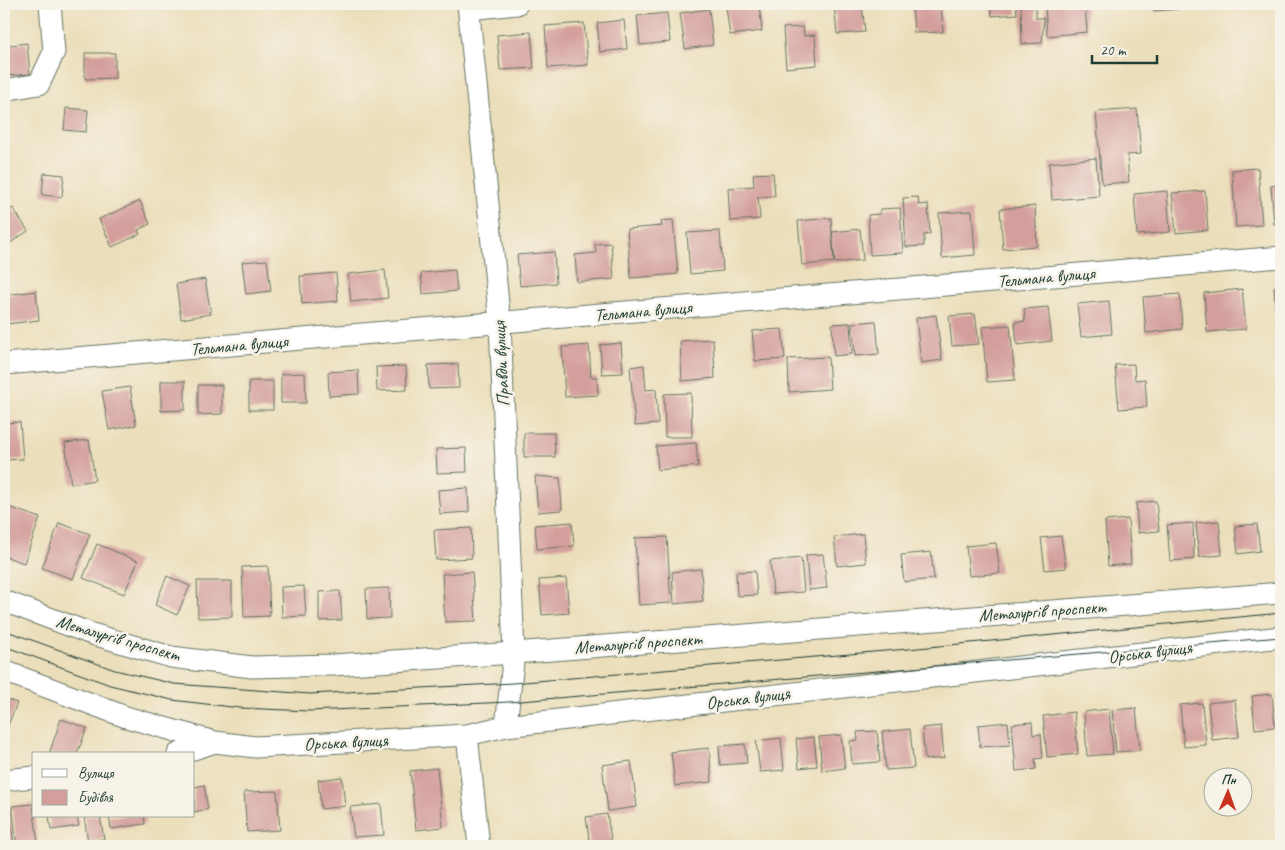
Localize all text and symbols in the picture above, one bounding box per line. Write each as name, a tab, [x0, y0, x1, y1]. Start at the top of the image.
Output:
scale bar	[1092, 32, 1158, 64]
text: 20 m	[1100, 41, 1127, 60]
street label: Тельмана вулиця	[996, 262, 1097, 292]
street label: Тельмана вулиця	[593, 296, 694, 326]
street label: Правди вулиця	[488, 319, 514, 407]
street label: Тельмана вулиця	[189, 330, 290, 360]
street label: Металургів проспект	[978, 595, 1108, 626]
street label: Металургів проспект	[54, 610, 184, 667]
street label: Металургів проспект	[574, 627, 704, 658]
street label: Орська вулиця	[1107, 636, 1195, 668]
street label: Орська вулиця	[705, 682, 793, 714]
street label: Орська вулиця	[303, 729, 390, 755]
legend	[32, 752, 195, 818]
text: Вулиця	[78, 764, 115, 783]
north arrow	[1202, 768, 1252, 818]
text: Пн	[1221, 771, 1237, 788]
text: Будівля	[78, 788, 113, 807]

